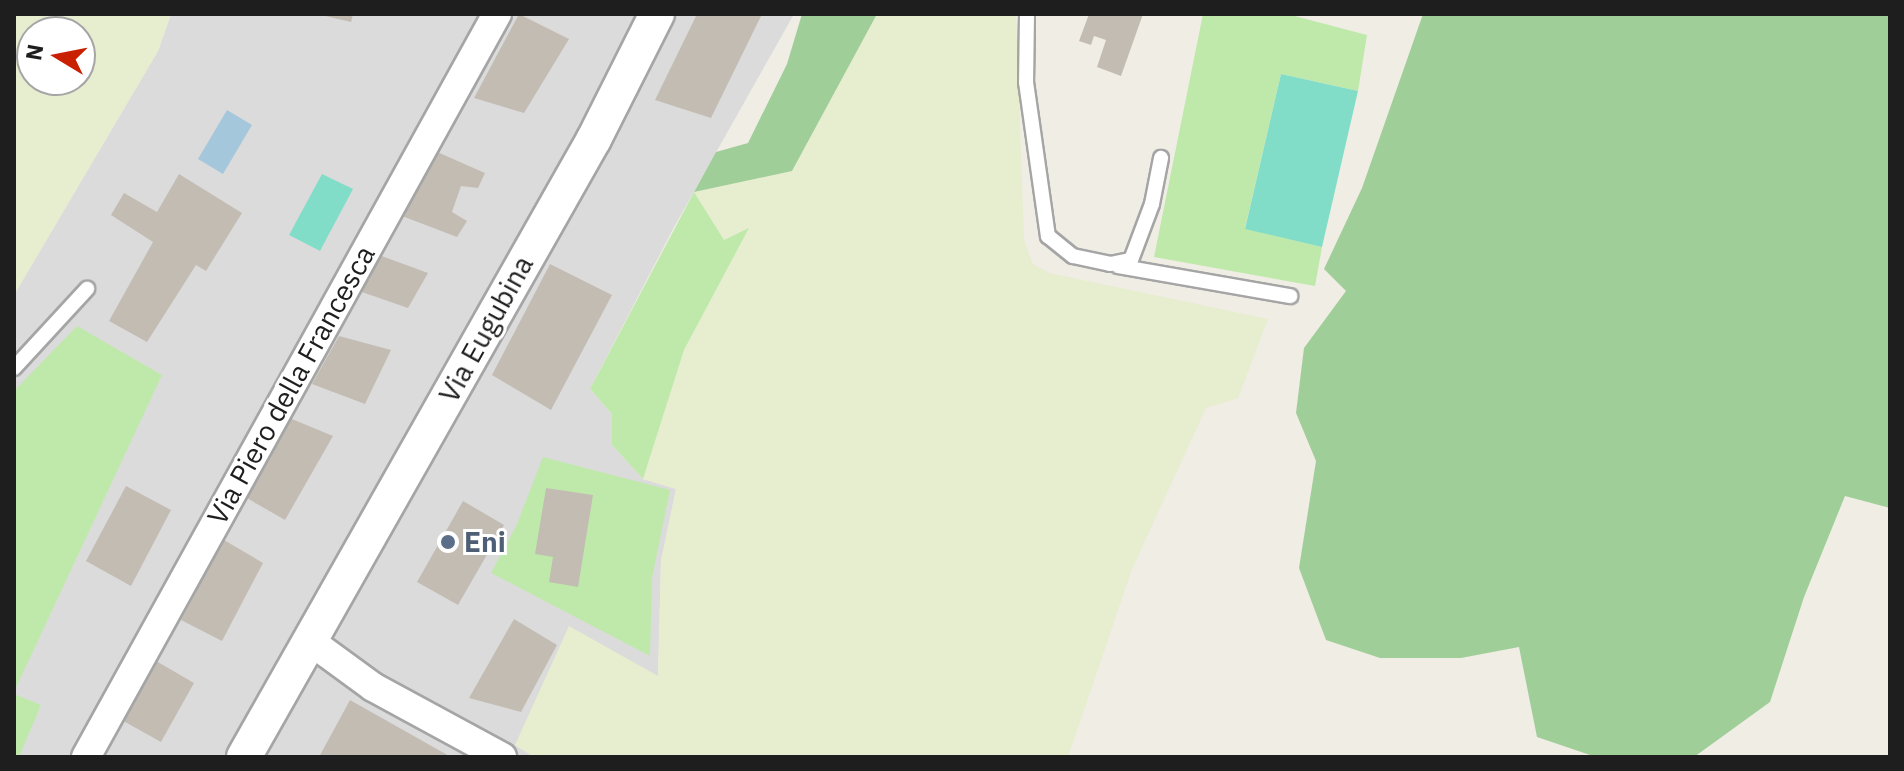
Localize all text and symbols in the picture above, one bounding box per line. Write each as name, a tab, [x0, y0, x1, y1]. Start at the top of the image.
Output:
north arrow	[16, 16, 96, 96]
text: N	[18, 42, 50, 62]
street label: Via Piero della Francesca	[200, 240, 382, 530]
street label: Via Eugubina	[432, 250, 540, 408]
place label: Eni	[464, 525, 506, 559]
marker: Eni	[439, 533, 457, 551]

